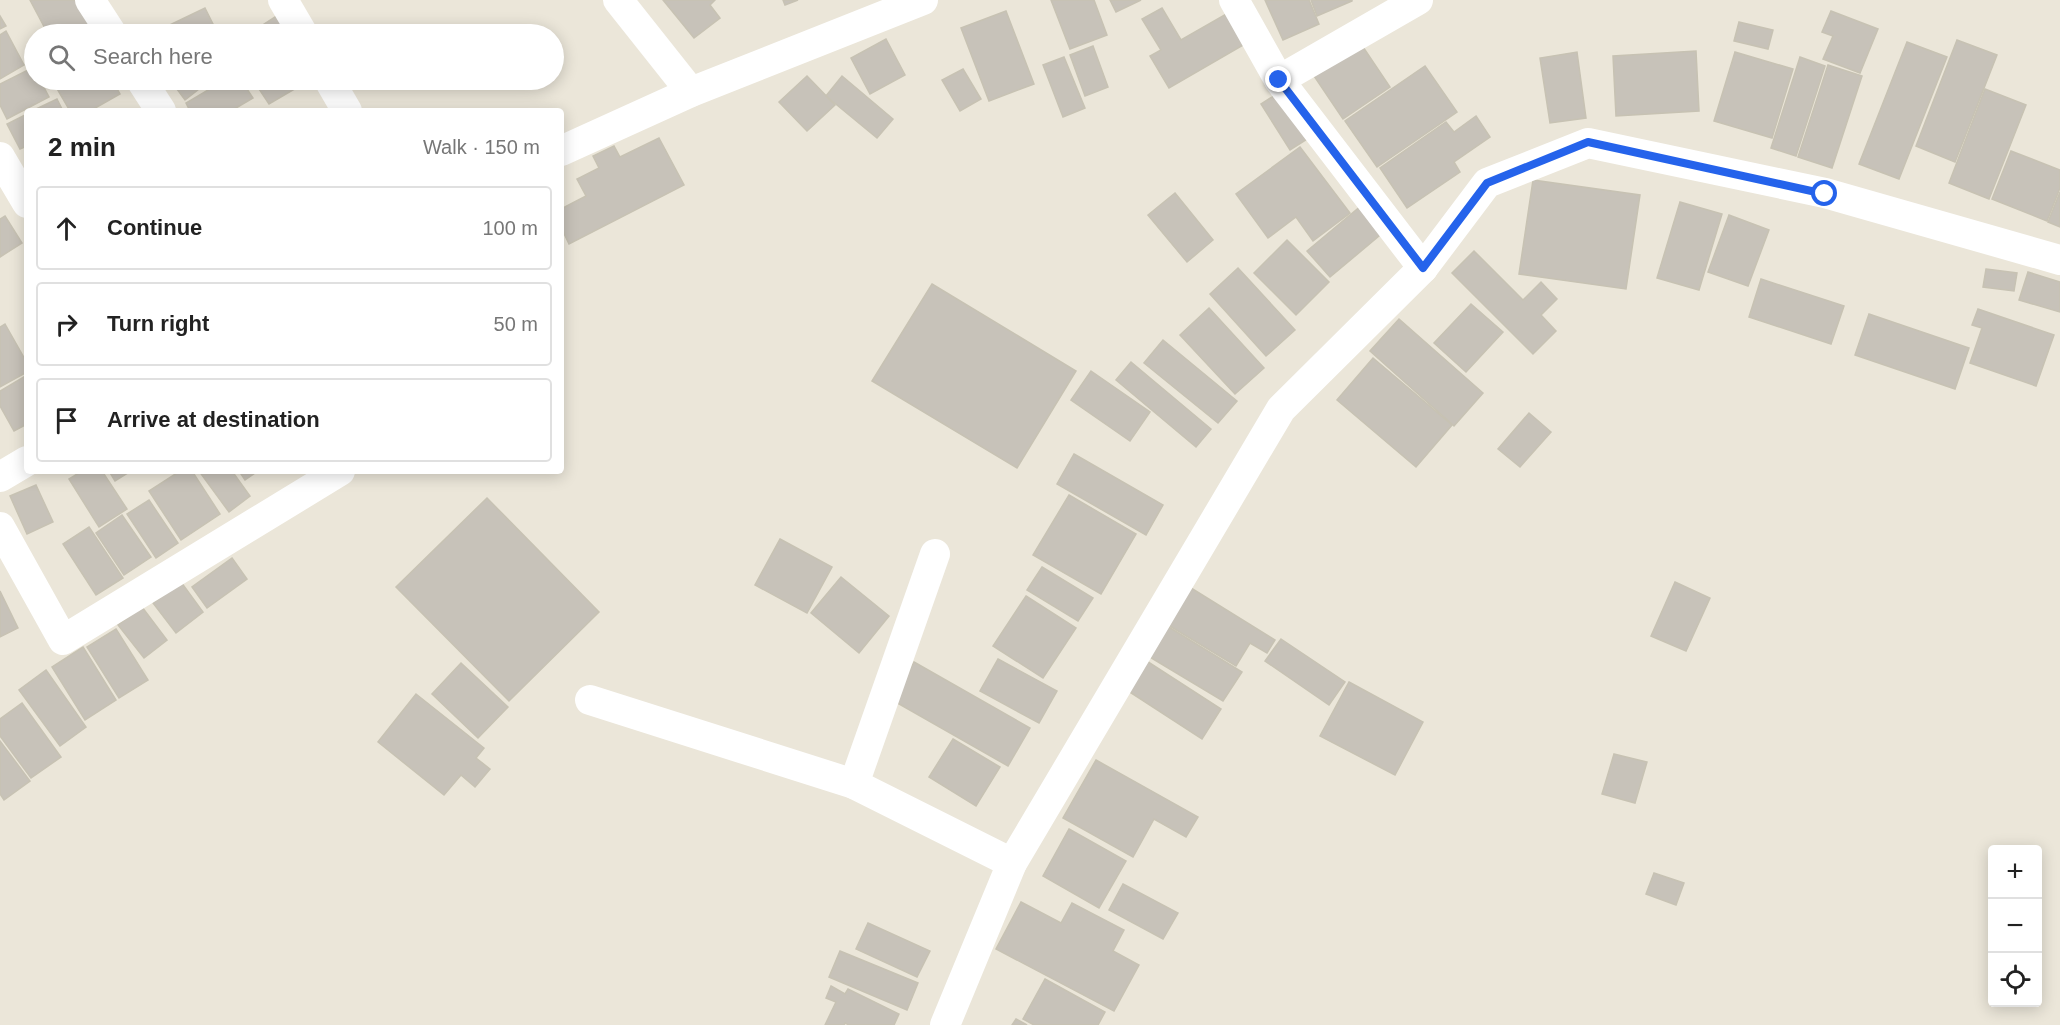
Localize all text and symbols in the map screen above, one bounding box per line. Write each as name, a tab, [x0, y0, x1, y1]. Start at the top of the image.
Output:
search box	[24, 24, 564, 90]
icon: search	[45, 41, 78, 74]
text: Search here	[93, 44, 213, 69]
route end	[1265, 66, 1291, 92]
text: 2 min	[48, 132, 116, 162]
text: Walk · 150 m	[423, 136, 540, 158]
route start	[1811, 180, 1837, 206]
icon: ahead	[50, 212, 83, 245]
text: Continue	[107, 215, 202, 240]
text: 100 m	[482, 217, 538, 239]
icon: right	[50, 308, 83, 341]
text: Turn right	[107, 311, 209, 336]
text: 50 m	[494, 313, 538, 335]
icon: arrive	[50, 404, 83, 437]
text: Arrive at destination	[107, 407, 320, 432]
map controls	[1988, 845, 2042, 1007]
button: +	[1988, 845, 2042, 899]
button: −	[1988, 899, 2042, 953]
button: locate	[1988, 953, 2042, 1007]

